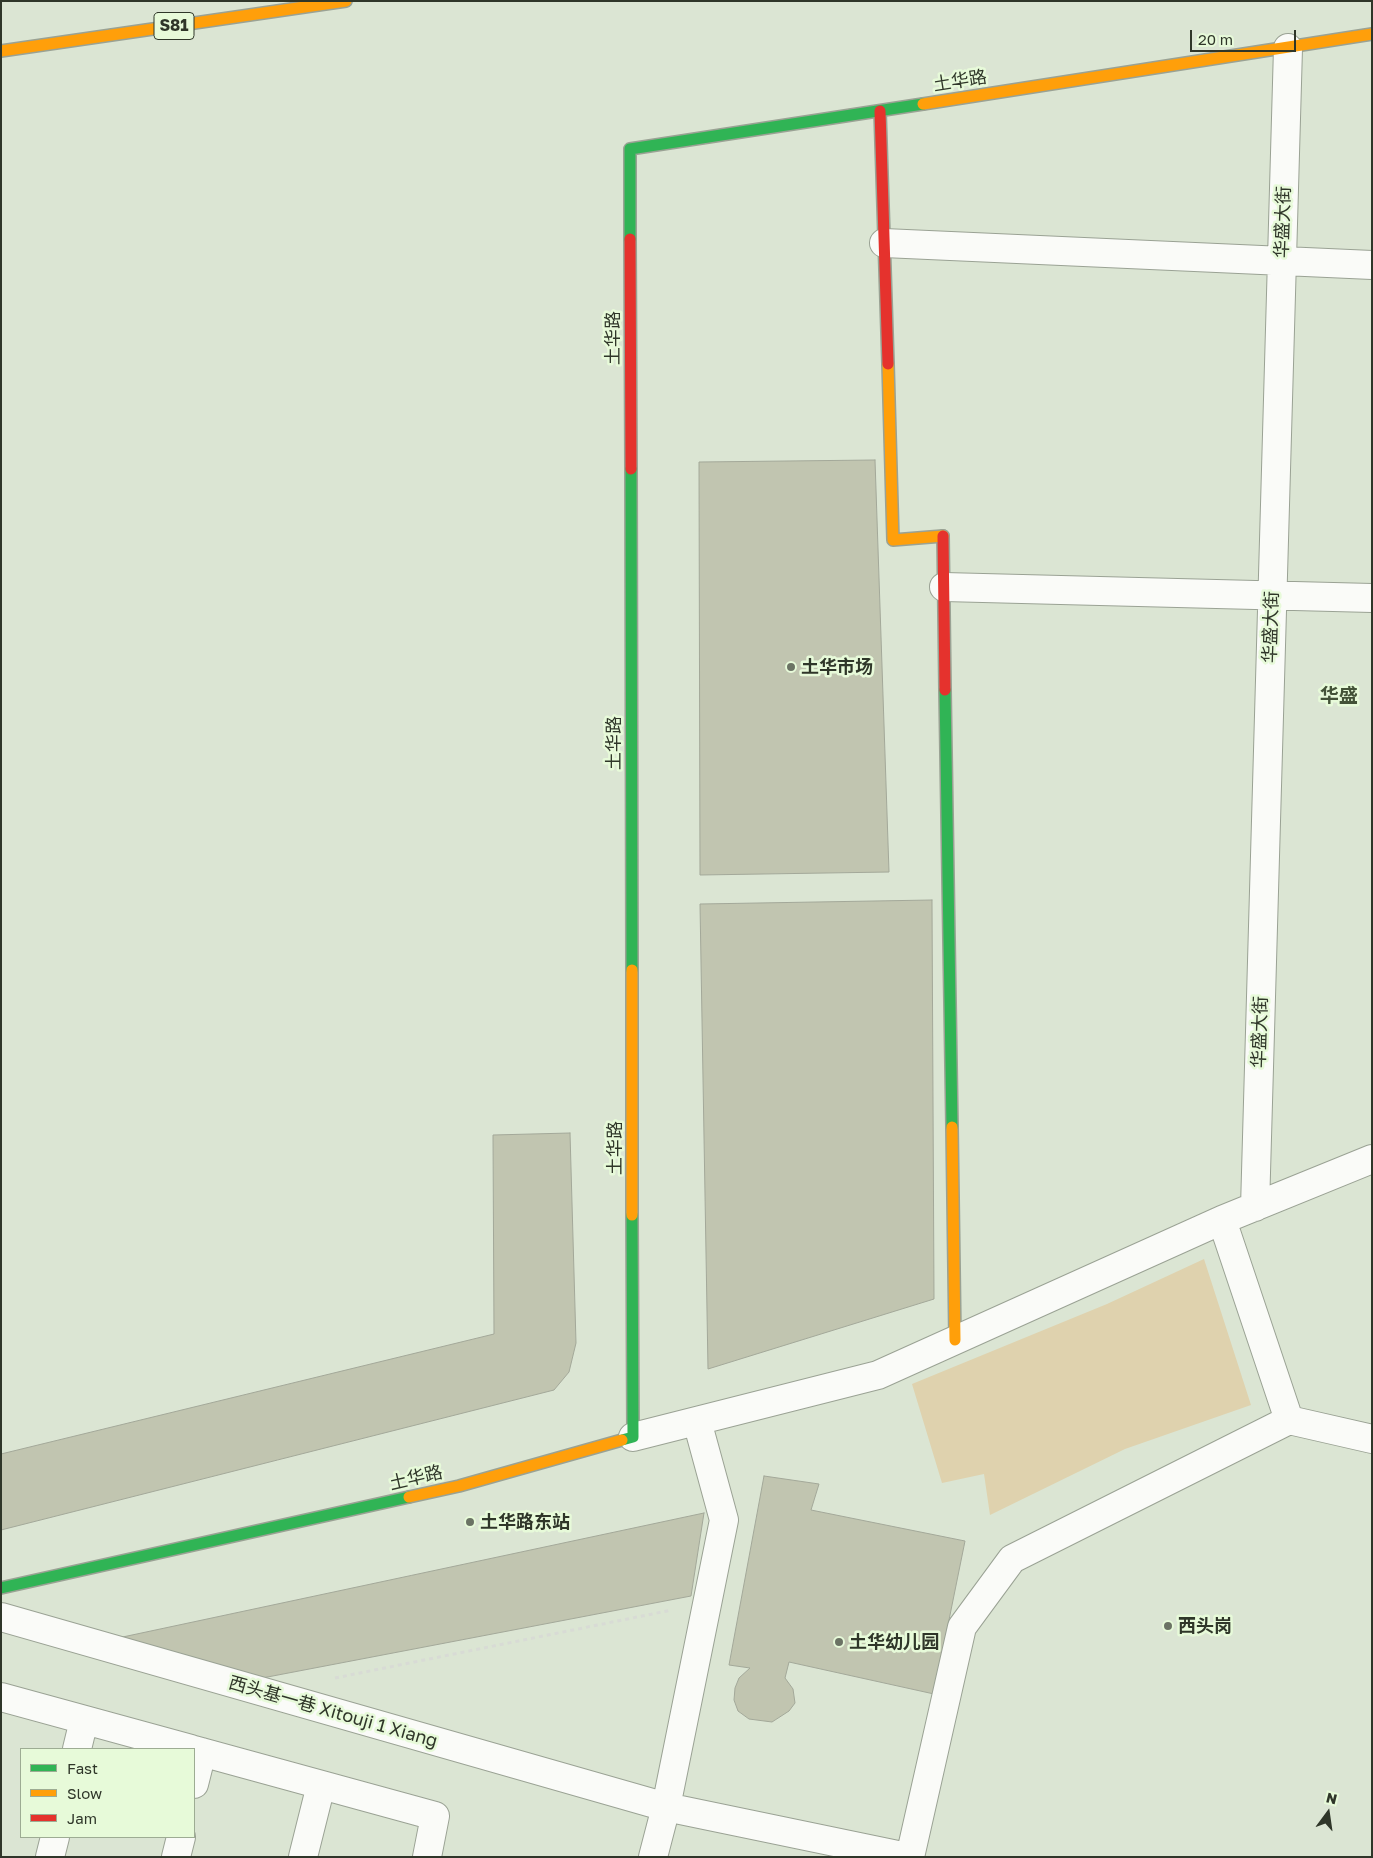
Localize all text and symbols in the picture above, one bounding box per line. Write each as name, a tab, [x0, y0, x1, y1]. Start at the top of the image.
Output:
road number: S81	[154, 12, 194, 40]
scale bar	[1193, 20, 1299, 52]
text: 20 m	[1198, 30, 1233, 48]
street label: 土华路	[932, 66, 988, 96]
street label: 华盛大街	[1271, 186, 1295, 258]
street label: 土华路	[602, 311, 624, 365]
street label: 华盛大街	[1259, 591, 1283, 663]
place label: 土华市场	[801, 656, 873, 678]
marker: 土华市场	[785, 661, 797, 673]
district label: 华盛	[1320, 685, 1358, 707]
street label: 土华路	[603, 716, 625, 770]
street label: 华盛大街	[1248, 996, 1272, 1068]
street label: 土华路	[604, 1121, 626, 1175]
street label: 土华路	[387, 1461, 445, 1495]
place label: 土华路东站	[480, 1511, 570, 1533]
marker: 土华路东站	[464, 1516, 476, 1528]
place label: 西头岗	[1178, 1615, 1232, 1637]
marker: 西头岗	[1162, 1620, 1174, 1632]
place label: 土华幼儿园	[849, 1631, 939, 1653]
marker: 土华幼儿园	[833, 1636, 845, 1648]
street label: 西头基一巷 Xitouji 1 Xiang	[226, 1672, 440, 1752]
legend	[20, 1748, 195, 1838]
text: Fast	[67, 1759, 98, 1777]
text: Slow	[67, 1784, 102, 1802]
north arrow	[1303, 1788, 1353, 1838]
text: N	[1325, 1788, 1339, 1807]
text: Jam	[67, 1809, 97, 1827]

